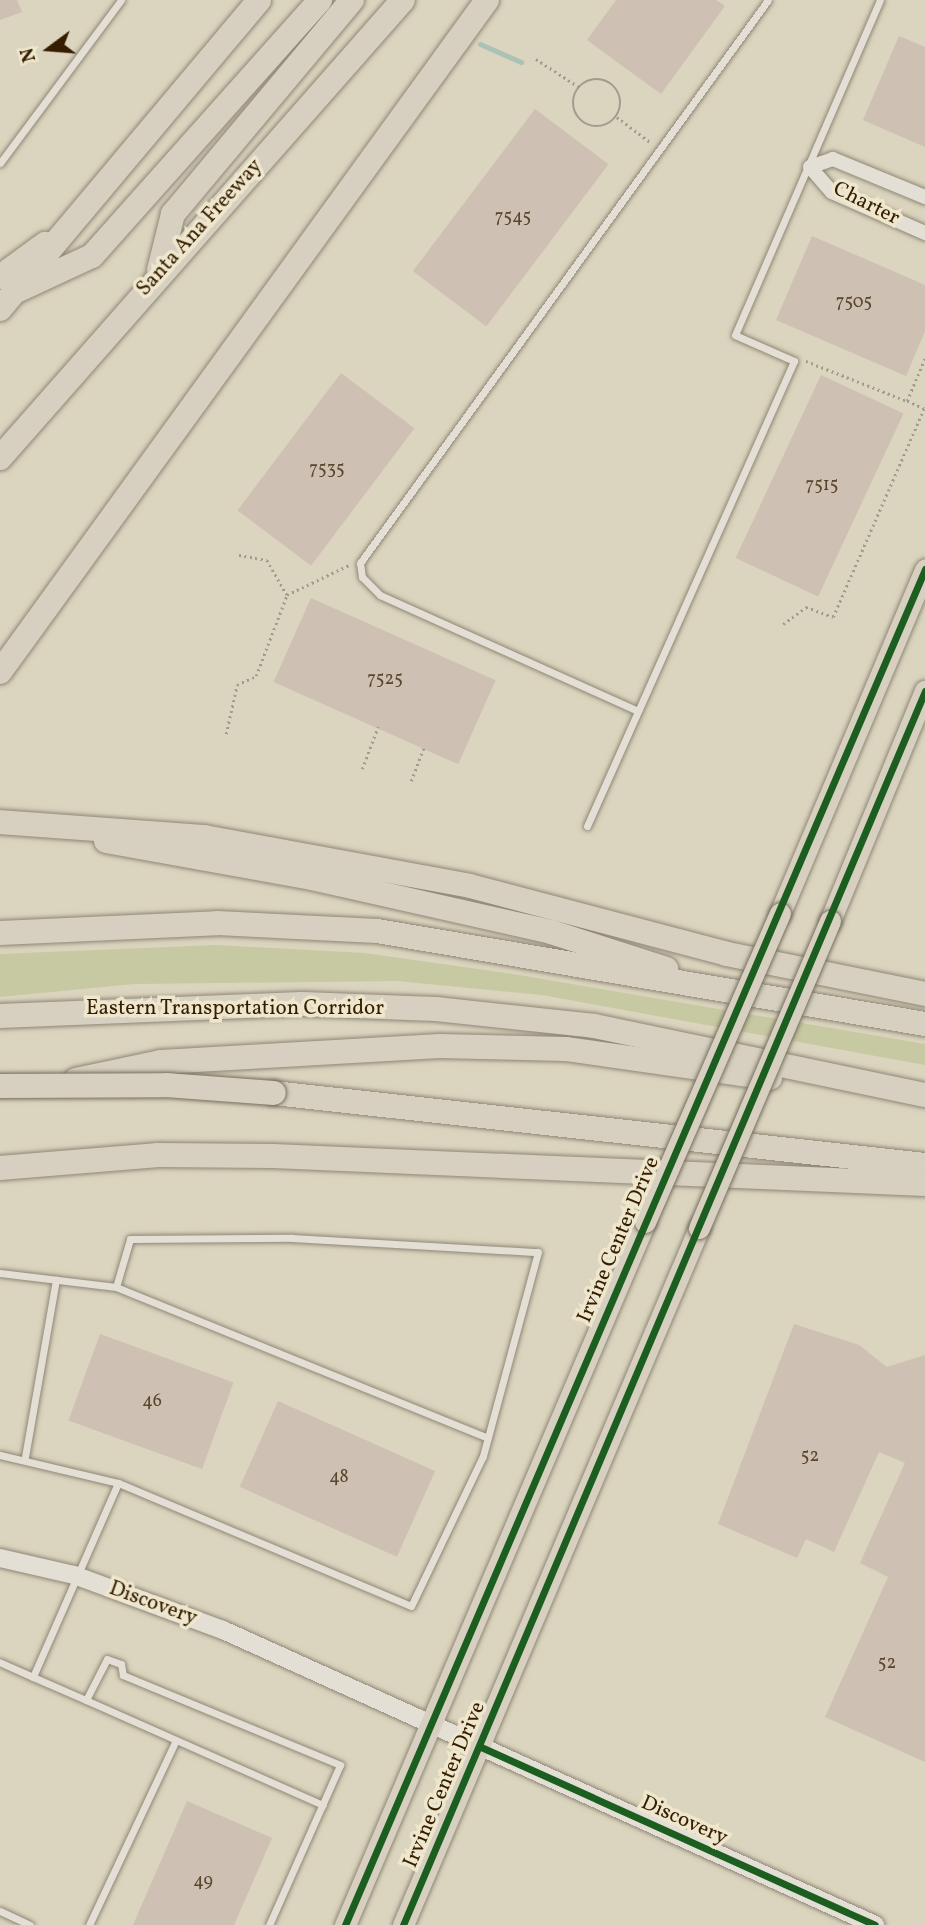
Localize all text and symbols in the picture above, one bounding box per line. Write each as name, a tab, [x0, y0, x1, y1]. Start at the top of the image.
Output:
north arrow	[14, 14, 84, 84]
text: N	[14, 45, 43, 65]
street label: Santa Ana Freeway	[132, 154, 268, 302]
street label: Charter	[828, 177, 904, 231]
house number: 7545	[495, 207, 531, 229]
house number: 7505	[836, 292, 872, 314]
house number: 7535	[309, 459, 345, 481]
house number: 7515	[805, 475, 839, 497]
house number: 7525	[367, 669, 403, 691]
street label: Eastern Transportation Corridor	[86, 996, 384, 1022]
street label: Irvine Center Drive	[573, 1153, 665, 1327]
house number: 46	[142, 1391, 162, 1413]
house number: 52	[801, 1446, 819, 1468]
house number: 48	[329, 1467, 349, 1489]
street label: Discovery	[105, 1576, 201, 1632]
house number: 52	[878, 1653, 896, 1675]
street label: Irvine Center Drive	[399, 1698, 491, 1872]
street label: Discovery	[637, 1791, 731, 1851]
house number: 49	[193, 1871, 213, 1893]

